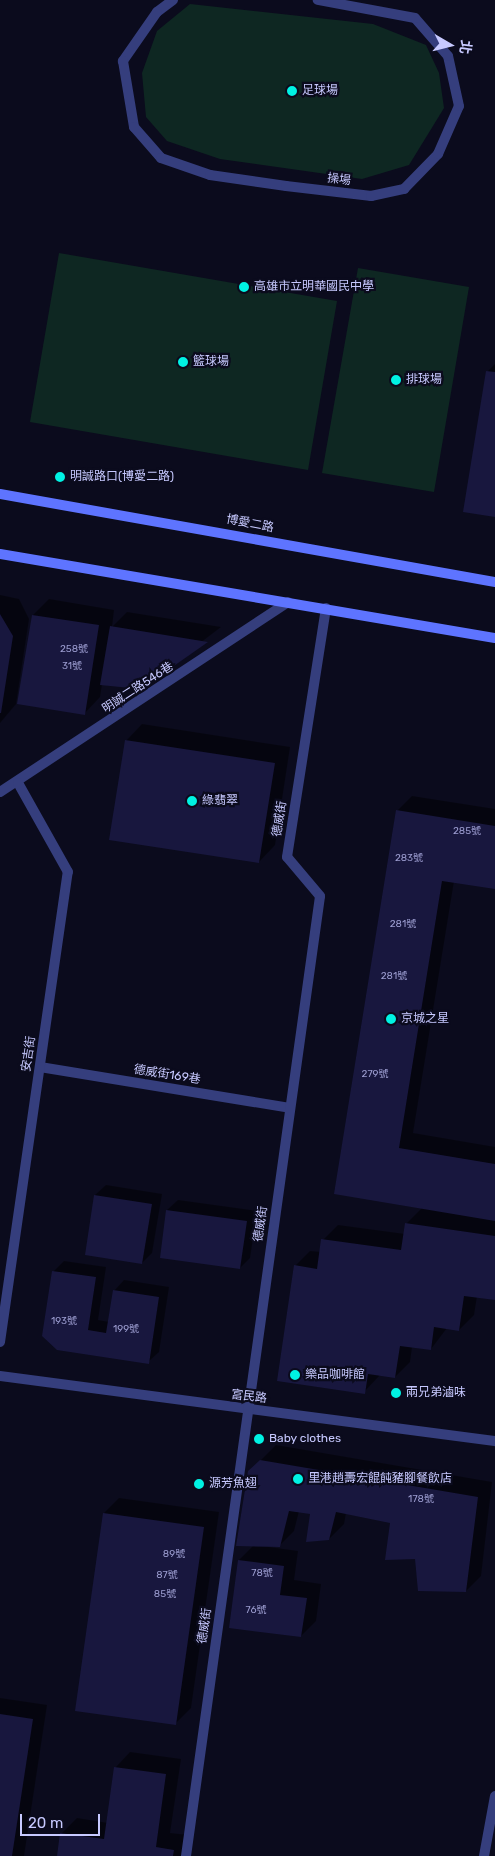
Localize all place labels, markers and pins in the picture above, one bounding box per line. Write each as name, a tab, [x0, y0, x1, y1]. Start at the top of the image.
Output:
place label: 足球場	[302, 84, 338, 98]
marker: 足球場	[286, 85, 298, 97]
place label: 高雄市立明華國民中學	[254, 280, 374, 294]
marker: 高雄市立明華國民中學	[238, 281, 250, 293]
place label: 籃球場	[193, 355, 229, 369]
marker: 籃球場	[177, 356, 189, 368]
place label: 排球場	[406, 373, 442, 387]
marker: 排球場	[390, 374, 402, 386]
place label: 明誠路口(博愛二路)	[70, 470, 174, 484]
marker: 明誠路口(博愛二路)	[54, 471, 66, 483]
place label: 綠翡翠	[202, 794, 238, 808]
marker: 綠翡翠	[186, 795, 198, 807]
place label: 京城之星	[401, 1012, 449, 1026]
marker: 京城之星	[385, 1013, 397, 1025]
place label: 樂品咖啡館	[305, 1368, 365, 1382]
marker: 樂品咖啡館	[289, 1369, 301, 1381]
place label: 兩兄弟滷味	[406, 1386, 466, 1400]
marker: 兩兄弟滷味	[390, 1387, 402, 1399]
place label: Baby clothes	[269, 1432, 341, 1446]
marker: Baby clothes	[253, 1433, 265, 1445]
place label: 里港趙壽宏餛飩豬腳餐飲店	[308, 1472, 452, 1486]
marker: 里港趙壽宏餛飩豬腳餐飲店	[292, 1473, 304, 1485]
place label: 源芳魚翅	[209, 1477, 257, 1491]
marker: 源芳魚翅	[193, 1478, 205, 1490]

